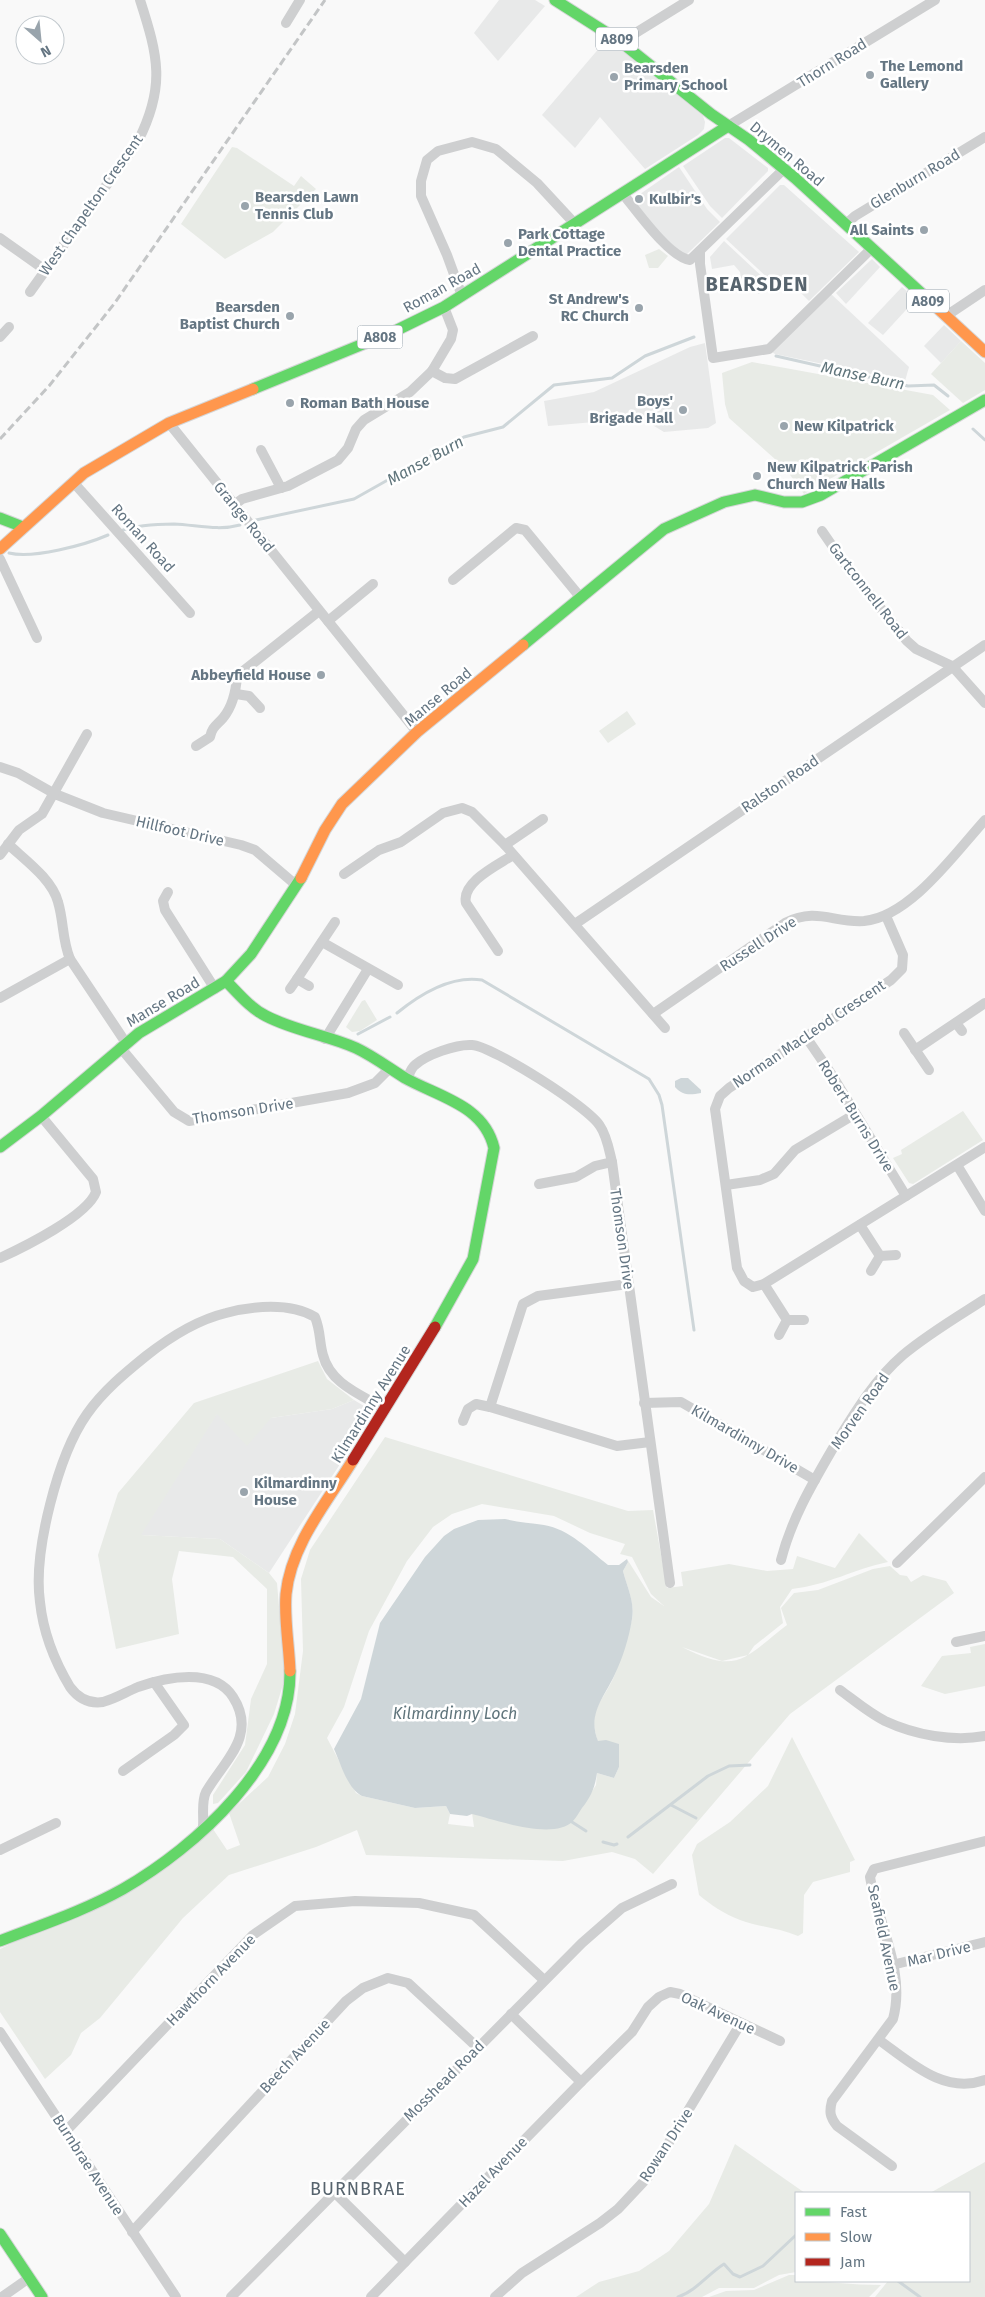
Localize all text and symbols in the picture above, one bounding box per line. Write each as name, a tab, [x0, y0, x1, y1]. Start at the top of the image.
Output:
north arrow	[15, 15, 65, 65]
road number: A809	[596, 28, 638, 50]
street label: Thorn Road	[794, 35, 870, 91]
text: N	[38, 41, 54, 61]
place label: The Lemond Gallery	[880, 57, 963, 92]
place label: Bearsden Primary School	[624, 59, 728, 94]
marker: The Lemond Gallery	[864, 69, 876, 81]
marker: Bearsden Primary School	[608, 71, 620, 83]
street label: Drymen Road	[746, 118, 828, 190]
street label: West Chapelton Crescent	[35, 130, 147, 279]
street label: Glenburn Road	[867, 145, 963, 213]
place label: Bearsden Lawn Tennis Club	[255, 188, 359, 223]
place label: Kulbir's	[649, 190, 701, 208]
marker: Kulbir's	[633, 193, 645, 205]
marker: Bearsden Lawn Tennis Club	[239, 200, 251, 212]
place label: All Saints	[849, 221, 914, 239]
marker: All Saints	[918, 224, 930, 236]
place label: Park Cottage Dental Practice	[518, 225, 621, 260]
marker: Park Cottage Dental Practice	[502, 237, 514, 249]
street label: Roman Road	[400, 259, 484, 317]
district label: BEARSDEN	[705, 272, 809, 296]
place label: St Andrew's RC Church	[549, 290, 629, 325]
road number: A809	[907, 290, 949, 312]
place label: Bearsden Baptist Church	[180, 298, 280, 333]
marker: St Andrew's RC Church	[633, 302, 645, 314]
marker: Bearsden Baptist Church	[284, 310, 296, 322]
road number: A808	[358, 326, 402, 348]
water label: Manse Burn	[819, 357, 906, 394]
place label: Boys' Brigade Hall	[590, 392, 674, 427]
place label: Roman Bath House	[300, 394, 429, 412]
marker: Roman Bath House	[284, 397, 296, 409]
marker: Boys' Brigade Hall	[677, 404, 689, 416]
place label: New Kilpatrick	[794, 417, 894, 435]
marker: New Kilpatrick	[778, 420, 790, 432]
water label: Manse Burn	[384, 432, 467, 489]
place label: New Kilpatrick Parish Church New Halls	[767, 458, 913, 493]
marker: New Kilpatrick Parish Church New Halls	[751, 470, 763, 482]
street label: Grange Road	[210, 478, 278, 556]
street label: Roman Road	[108, 500, 178, 576]
street label: Gartconnell Road	[825, 539, 911, 643]
street label: Manse Road	[401, 664, 475, 730]
place label: Abbeyfield House	[190, 666, 311, 684]
marker: Abbeyfield House	[315, 669, 327, 681]
street label: Ralston Road	[738, 751, 822, 817]
street label: Hillfoot Drive	[134, 812, 226, 850]
street label: Russell Drive	[716, 913, 800, 975]
street label: Manse Road	[123, 973, 203, 1031]
street label: Norman MacLeod Crescent	[729, 976, 889, 1092]
street label: Robert Burns Drive	[814, 1057, 898, 1175]
street label: Thomson Drive	[191, 1094, 295, 1128]
street label: Thomson Drive	[606, 1187, 638, 1291]
street label: Kilmardinny Avenue	[327, 1342, 415, 1466]
street label: Morven Road	[827, 1369, 893, 1453]
street label: Kilmardinny Drive	[688, 1401, 802, 1477]
place label: Kilmardinny House	[254, 1474, 337, 1509]
marker: Kilmardinny House	[238, 1486, 250, 1498]
water label: Kilmardinny Loch	[393, 1704, 517, 1723]
street label: Seafield Avenue	[864, 1883, 904, 1993]
street label: Hawthorn Avenue	[163, 1930, 259, 2030]
street label: Mar Drive	[905, 1937, 973, 1971]
street label: Oak Avenue	[678, 1988, 758, 2038]
street label: Beech Avenue	[256, 2015, 334, 2097]
street label: Mosshead Road	[400, 2037, 488, 2125]
street label: Rowan Drive	[635, 2105, 697, 2185]
street label: Burnbrae Avenue	[49, 2111, 127, 2219]
street label: Hazel Avenue	[455, 2133, 531, 2211]
district label: BURNBRAE	[310, 2178, 406, 2200]
legend	[795, 2192, 970, 2282]
text: Fast	[840, 2203, 867, 2221]
text: Slow	[840, 2228, 872, 2246]
text: Jam	[840, 2253, 866, 2271]

